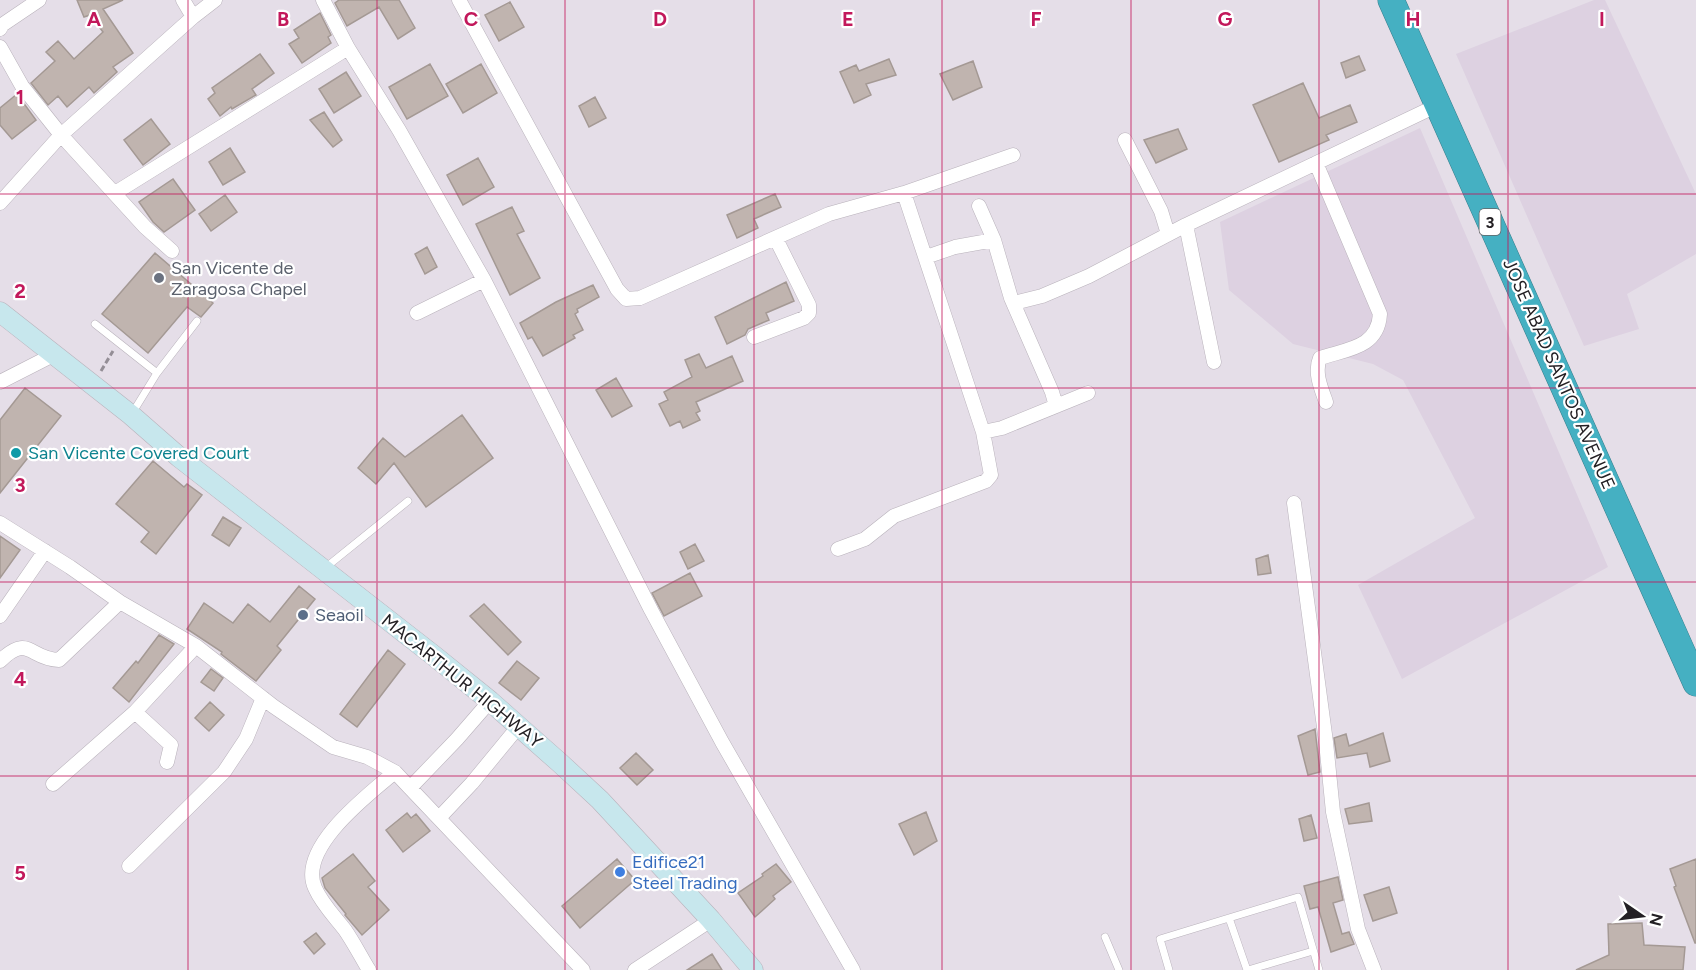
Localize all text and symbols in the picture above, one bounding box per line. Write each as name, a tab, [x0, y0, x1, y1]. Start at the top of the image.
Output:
text: A	[87, 7, 102, 31]
text: B	[277, 7, 289, 31]
text: C	[464, 7, 478, 31]
text: D	[653, 7, 667, 31]
text: E	[842, 7, 854, 31]
text: F	[1030, 7, 1042, 31]
text: G	[1218, 7, 1233, 31]
text: H	[1406, 7, 1421, 31]
text: I	[1599, 7, 1605, 31]
text: 1	[16, 85, 24, 109]
road number: 3	[1480, 209, 1500, 235]
street label: JOSE ABAD SANTOS AVENUE	[1498, 255, 1620, 493]
place label: San Vicente de Zaragosa Chapel	[171, 257, 307, 300]
marker: San Vicente de Zaragosa Chapel	[152, 271, 166, 285]
text: 2	[14, 279, 26, 303]
place label: San Vicente Covered Court	[28, 442, 250, 464]
marker: San Vicente Covered Court	[9, 446, 23, 460]
text: 3	[14, 473, 26, 497]
place label: Seaoil	[315, 604, 364, 626]
marker: Seaoil	[296, 608, 310, 622]
street label: MACARTHUR HIGHWAY	[377, 609, 547, 753]
text: 4	[14, 667, 27, 691]
place label: Edifice21 Steel Trading	[632, 851, 738, 894]
text: 5	[14, 861, 26, 885]
marker: Edifice21 Steel Trading	[613, 865, 627, 879]
north arrow	[1612, 886, 1672, 946]
text: N	[1645, 911, 1667, 928]

